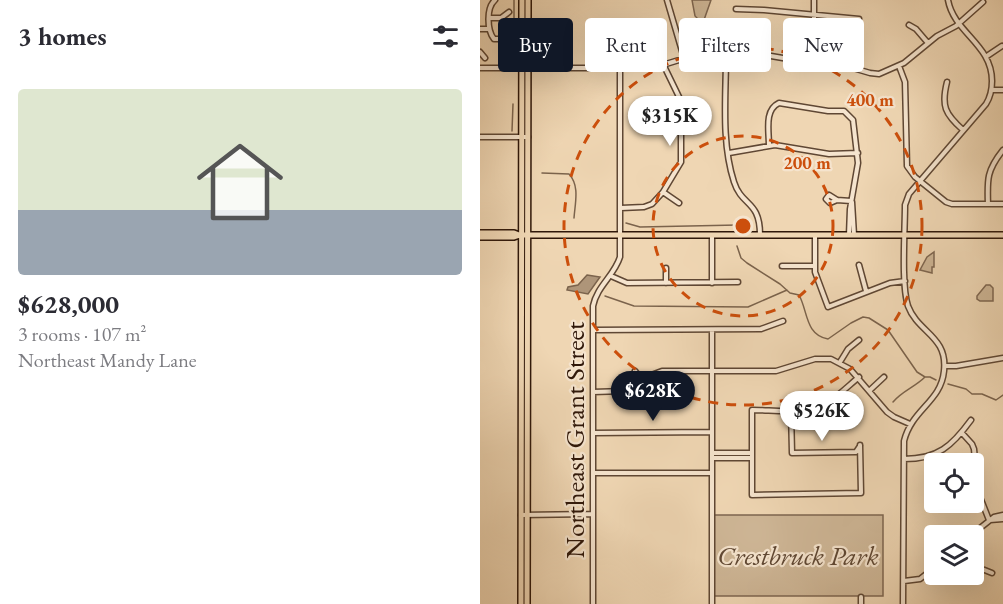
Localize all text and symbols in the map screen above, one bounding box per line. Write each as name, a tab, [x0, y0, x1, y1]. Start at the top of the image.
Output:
chip: Buy	[498, 18, 573, 72]
chip: Rent	[585, 18, 667, 72]
chip: Filters	[679, 18, 771, 72]
chip: New	[783, 18, 864, 72]
text: 3 homes	[18, 19, 107, 53]
icon: filters	[429, 20, 462, 53]
text: 400 m	[846, 88, 894, 111]
pin: $315K	[628, 96, 712, 147]
text: $315K	[642, 102, 698, 128]
icon: home	[186, 128, 294, 236]
text: 200 m	[783, 151, 831, 174]
centre of rings	[733, 216, 753, 236]
text: $628,000	[18, 287, 119, 321]
text: 3 rooms · 107 m²	[18, 321, 146, 347]
street label: Northeast Grant Street	[557, 321, 592, 558]
text: Northeast Mandy Lane	[18, 347, 197, 373]
pin: $628K	[611, 371, 695, 422]
text: $628K	[625, 377, 681, 403]
pin: $526K	[780, 391, 864, 442]
text: $526K	[794, 397, 850, 423]
map controls	[924, 453, 984, 585]
button: locate	[924, 453, 984, 513]
button: layers	[924, 525, 984, 585]
park label: Crestbruck Park	[717, 538, 879, 573]

